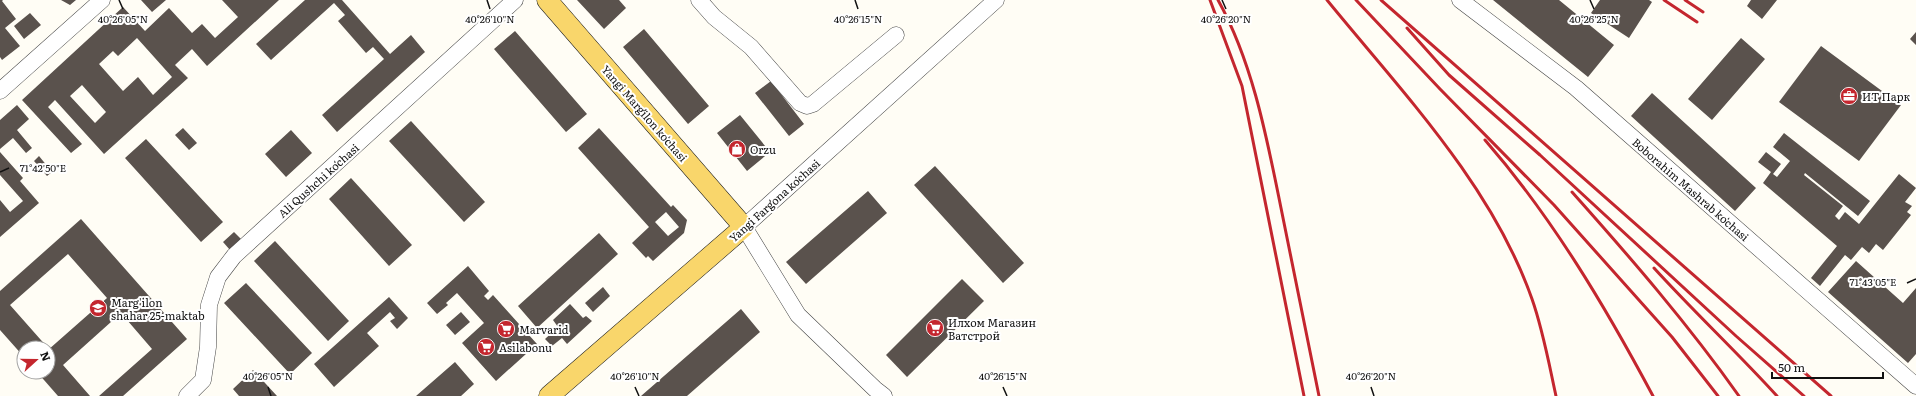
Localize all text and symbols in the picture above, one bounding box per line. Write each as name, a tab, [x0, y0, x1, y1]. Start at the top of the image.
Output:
text: 40°26'05"N	[98, 11, 148, 26]
text: 40°26'10"N	[465, 11, 515, 26]
text: 40°26'15"N	[834, 11, 882, 26]
text: 40°26'20"N	[1201, 11, 1251, 26]
text: 40°26'25"N	[1569, 11, 1619, 26]
street label: Yangi Margʻilon koʻchasi	[599, 61, 692, 165]
office icon: ИТ Парк	[1839, 86, 1859, 106]
place label: ИТ Парк	[1862, 88, 1911, 104]
street label: Boborahim Mashrab koʻchasi	[1629, 134, 1753, 244]
street label: Ali Qushchi koʻchasi	[274, 139, 362, 221]
shop icon: Orzu	[727, 139, 747, 159]
place label: Orzu	[750, 141, 776, 157]
street label: Yangi Fargʻona koʻchasi	[725, 155, 823, 245]
text: 71°42'50"E	[20, 160, 66, 175]
text: 71°43'05"E	[1850, 274, 1896, 289]
place label: Marg'ilon shahar 25-maktab	[111, 294, 205, 323]
school or university icon: Marg'ilon shahar 25-maktab	[88, 298, 108, 318]
place label: Илхом Магазин Ватстрой	[948, 314, 1036, 343]
supermarket icon: Илхом Магазин Ватстрой	[925, 318, 945, 338]
supermarket icon: Marvarid	[496, 319, 516, 339]
place label: Marvarid	[519, 321, 569, 337]
supermarket icon: Asilabonu	[476, 337, 496, 357]
place label: Asilabonu	[499, 339, 552, 355]
north arrow	[16, 340, 56, 380]
text: N	[37, 349, 55, 363]
scale bar	[1772, 354, 1883, 380]
text: 50 m	[1778, 358, 1805, 376]
text: 40°26'05"N	[243, 368, 293, 383]
text: 40°26'10"N	[610, 368, 660, 383]
text: 40°26'15"N	[979, 368, 1027, 383]
text: 40°26'20"N	[1346, 368, 1396, 383]

